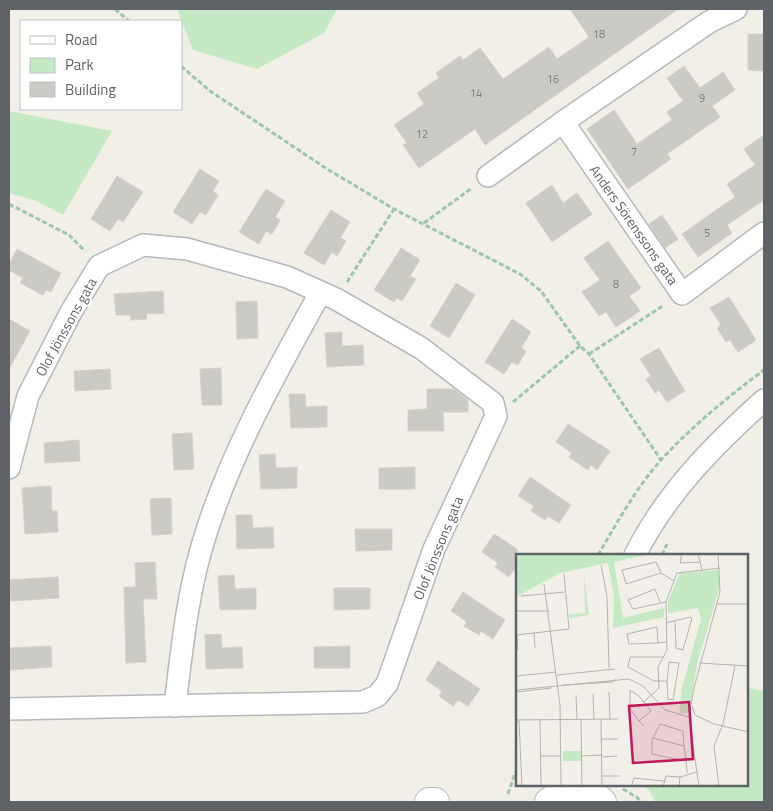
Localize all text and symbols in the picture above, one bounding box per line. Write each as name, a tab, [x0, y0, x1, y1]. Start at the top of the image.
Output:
legend	[20, 20, 182, 110]
house number: 18	[593, 26, 605, 42]
text: Road	[65, 28, 97, 51]
text: Park	[65, 53, 94, 76]
house number: 16	[547, 71, 559, 87]
text: Building	[65, 78, 116, 101]
house number: 14	[470, 85, 482, 101]
house number: 9	[699, 90, 705, 106]
house number: 12	[416, 126, 428, 142]
house number: 7	[631, 144, 637, 160]
street label: Anders Sörenssons gata	[585, 160, 684, 289]
house number: 5	[704, 225, 710, 241]
street label: Olof Jönssons gata	[30, 274, 101, 380]
house number: 8	[613, 276, 619, 292]
street label: Olof Jönssons gata	[407, 493, 468, 603]
inset map	[516, 554, 748, 786]

